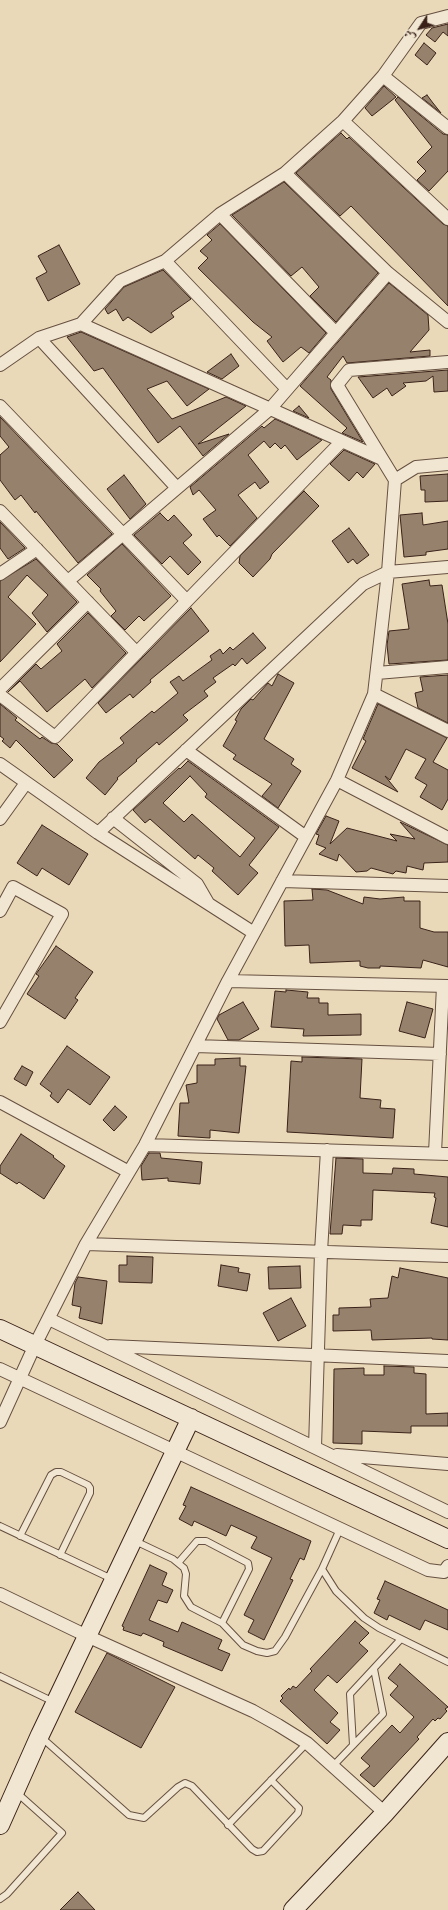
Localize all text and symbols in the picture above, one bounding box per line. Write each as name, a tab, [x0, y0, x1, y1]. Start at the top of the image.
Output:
north arrow	[400, 8, 440, 48]
text: ش	[401, 27, 419, 44]

